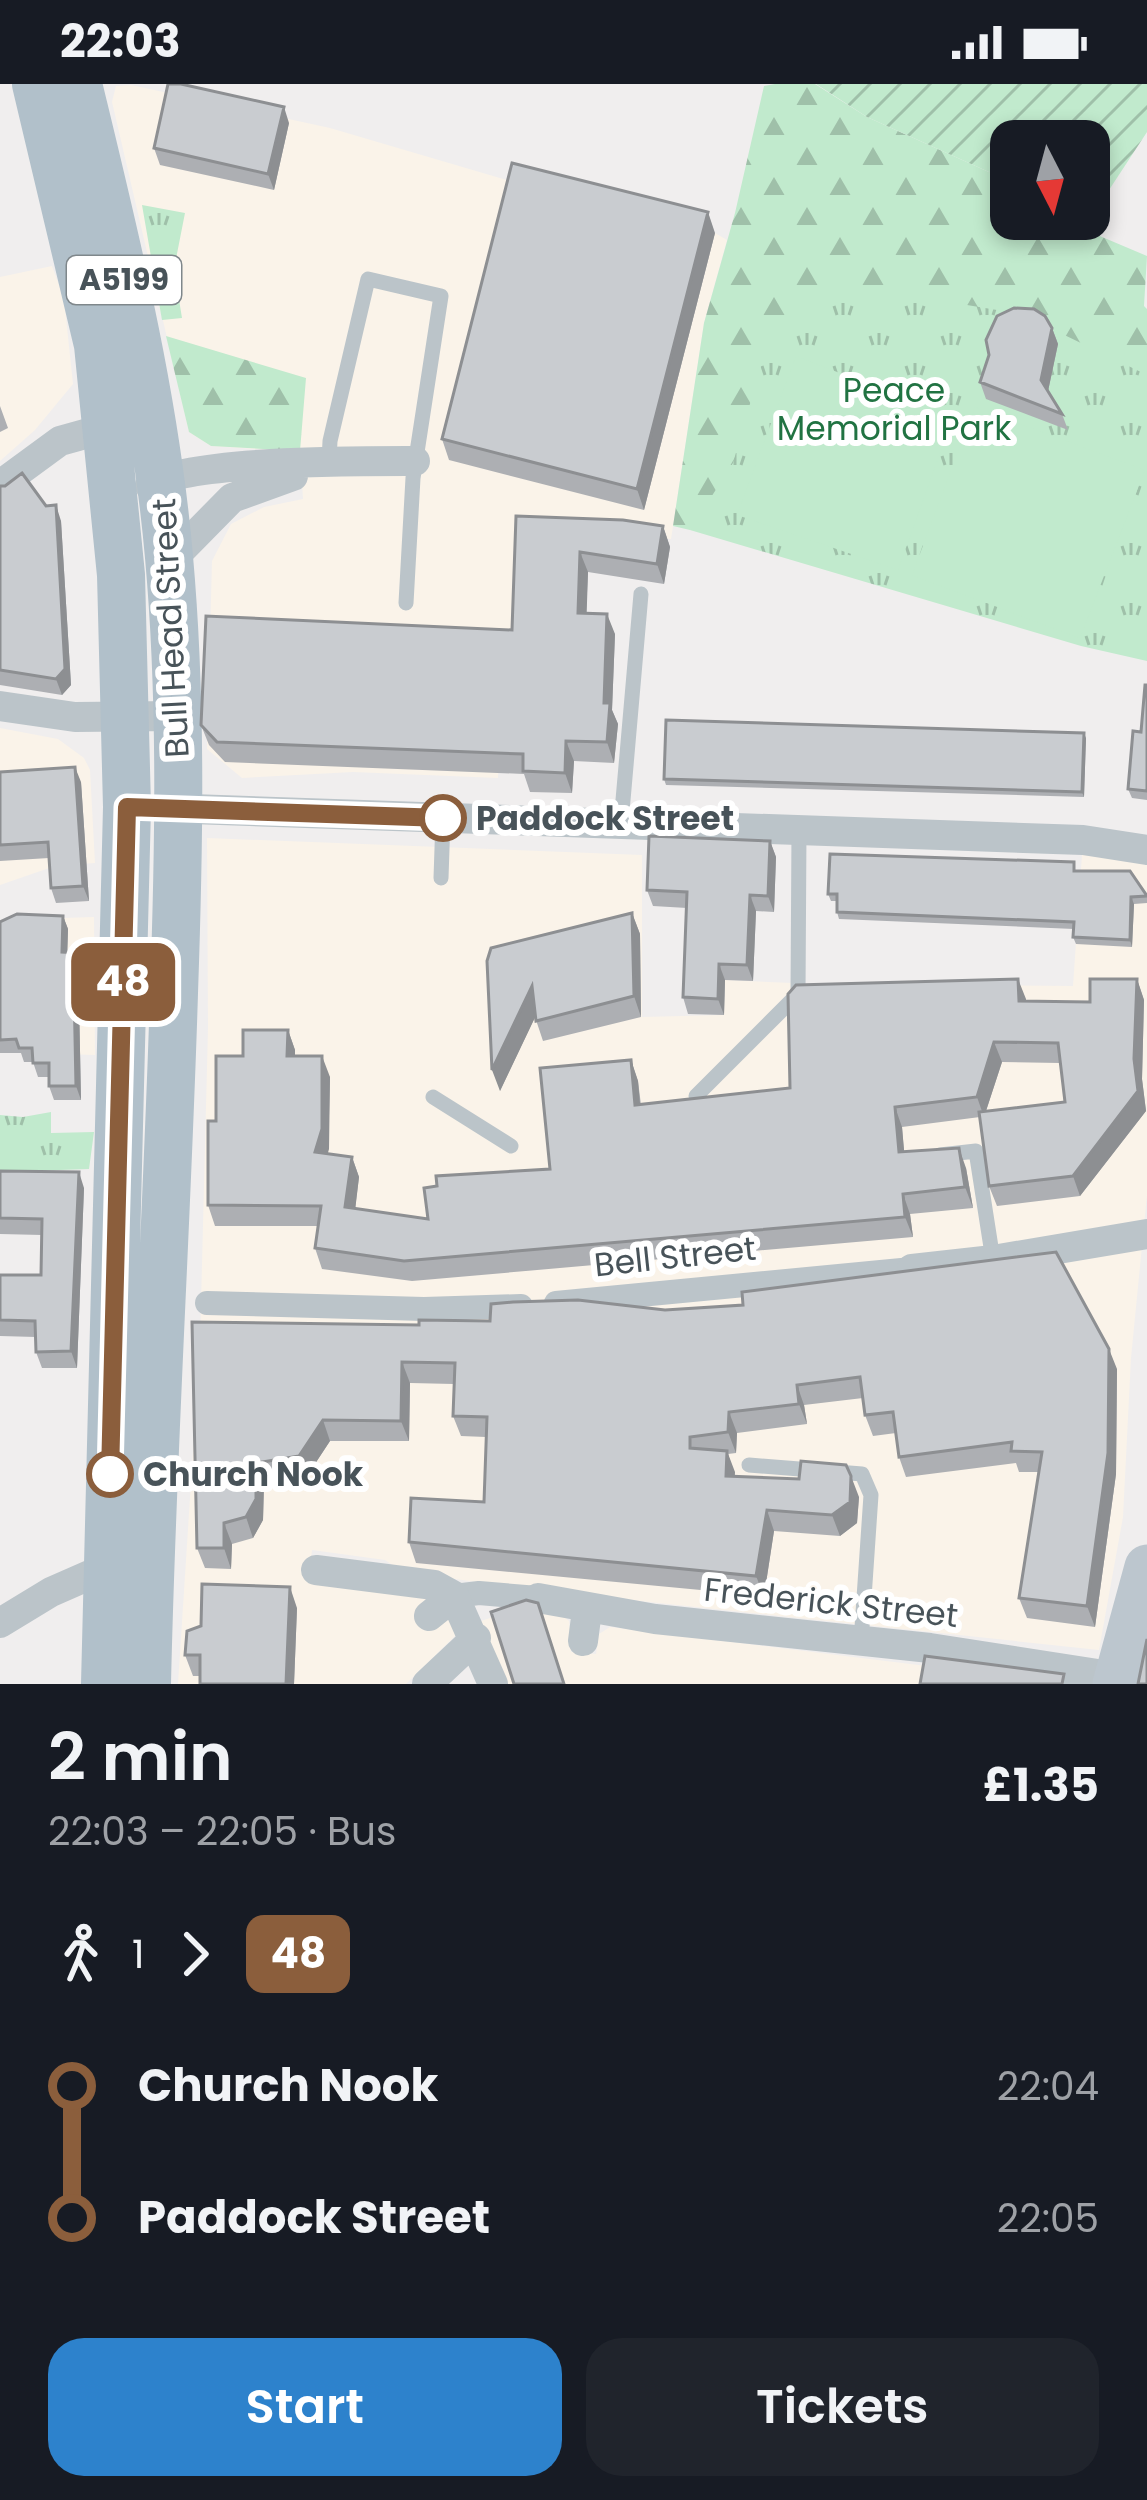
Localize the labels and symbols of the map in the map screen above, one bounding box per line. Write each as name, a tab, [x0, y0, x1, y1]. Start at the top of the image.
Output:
north arrow	[990, 120, 1110, 240]
road number: A5199	[67, 256, 181, 304]
park label: Peace Memorial Park	[777, 367, 1011, 452]
street label: Bull Head Street	[140, 497, 201, 759]
place label: Paddock Street	[476, 795, 734, 842]
marker: Paddock Street	[421, 796, 465, 840]
line badge: 48	[69, 943, 177, 1021]
street label: Bell Street	[592, 1225, 758, 1288]
place label: Church Nook	[143, 1451, 364, 1498]
marker: Church Nook	[88, 1452, 132, 1496]
street label: Frederick Street	[702, 1566, 960, 1639]

